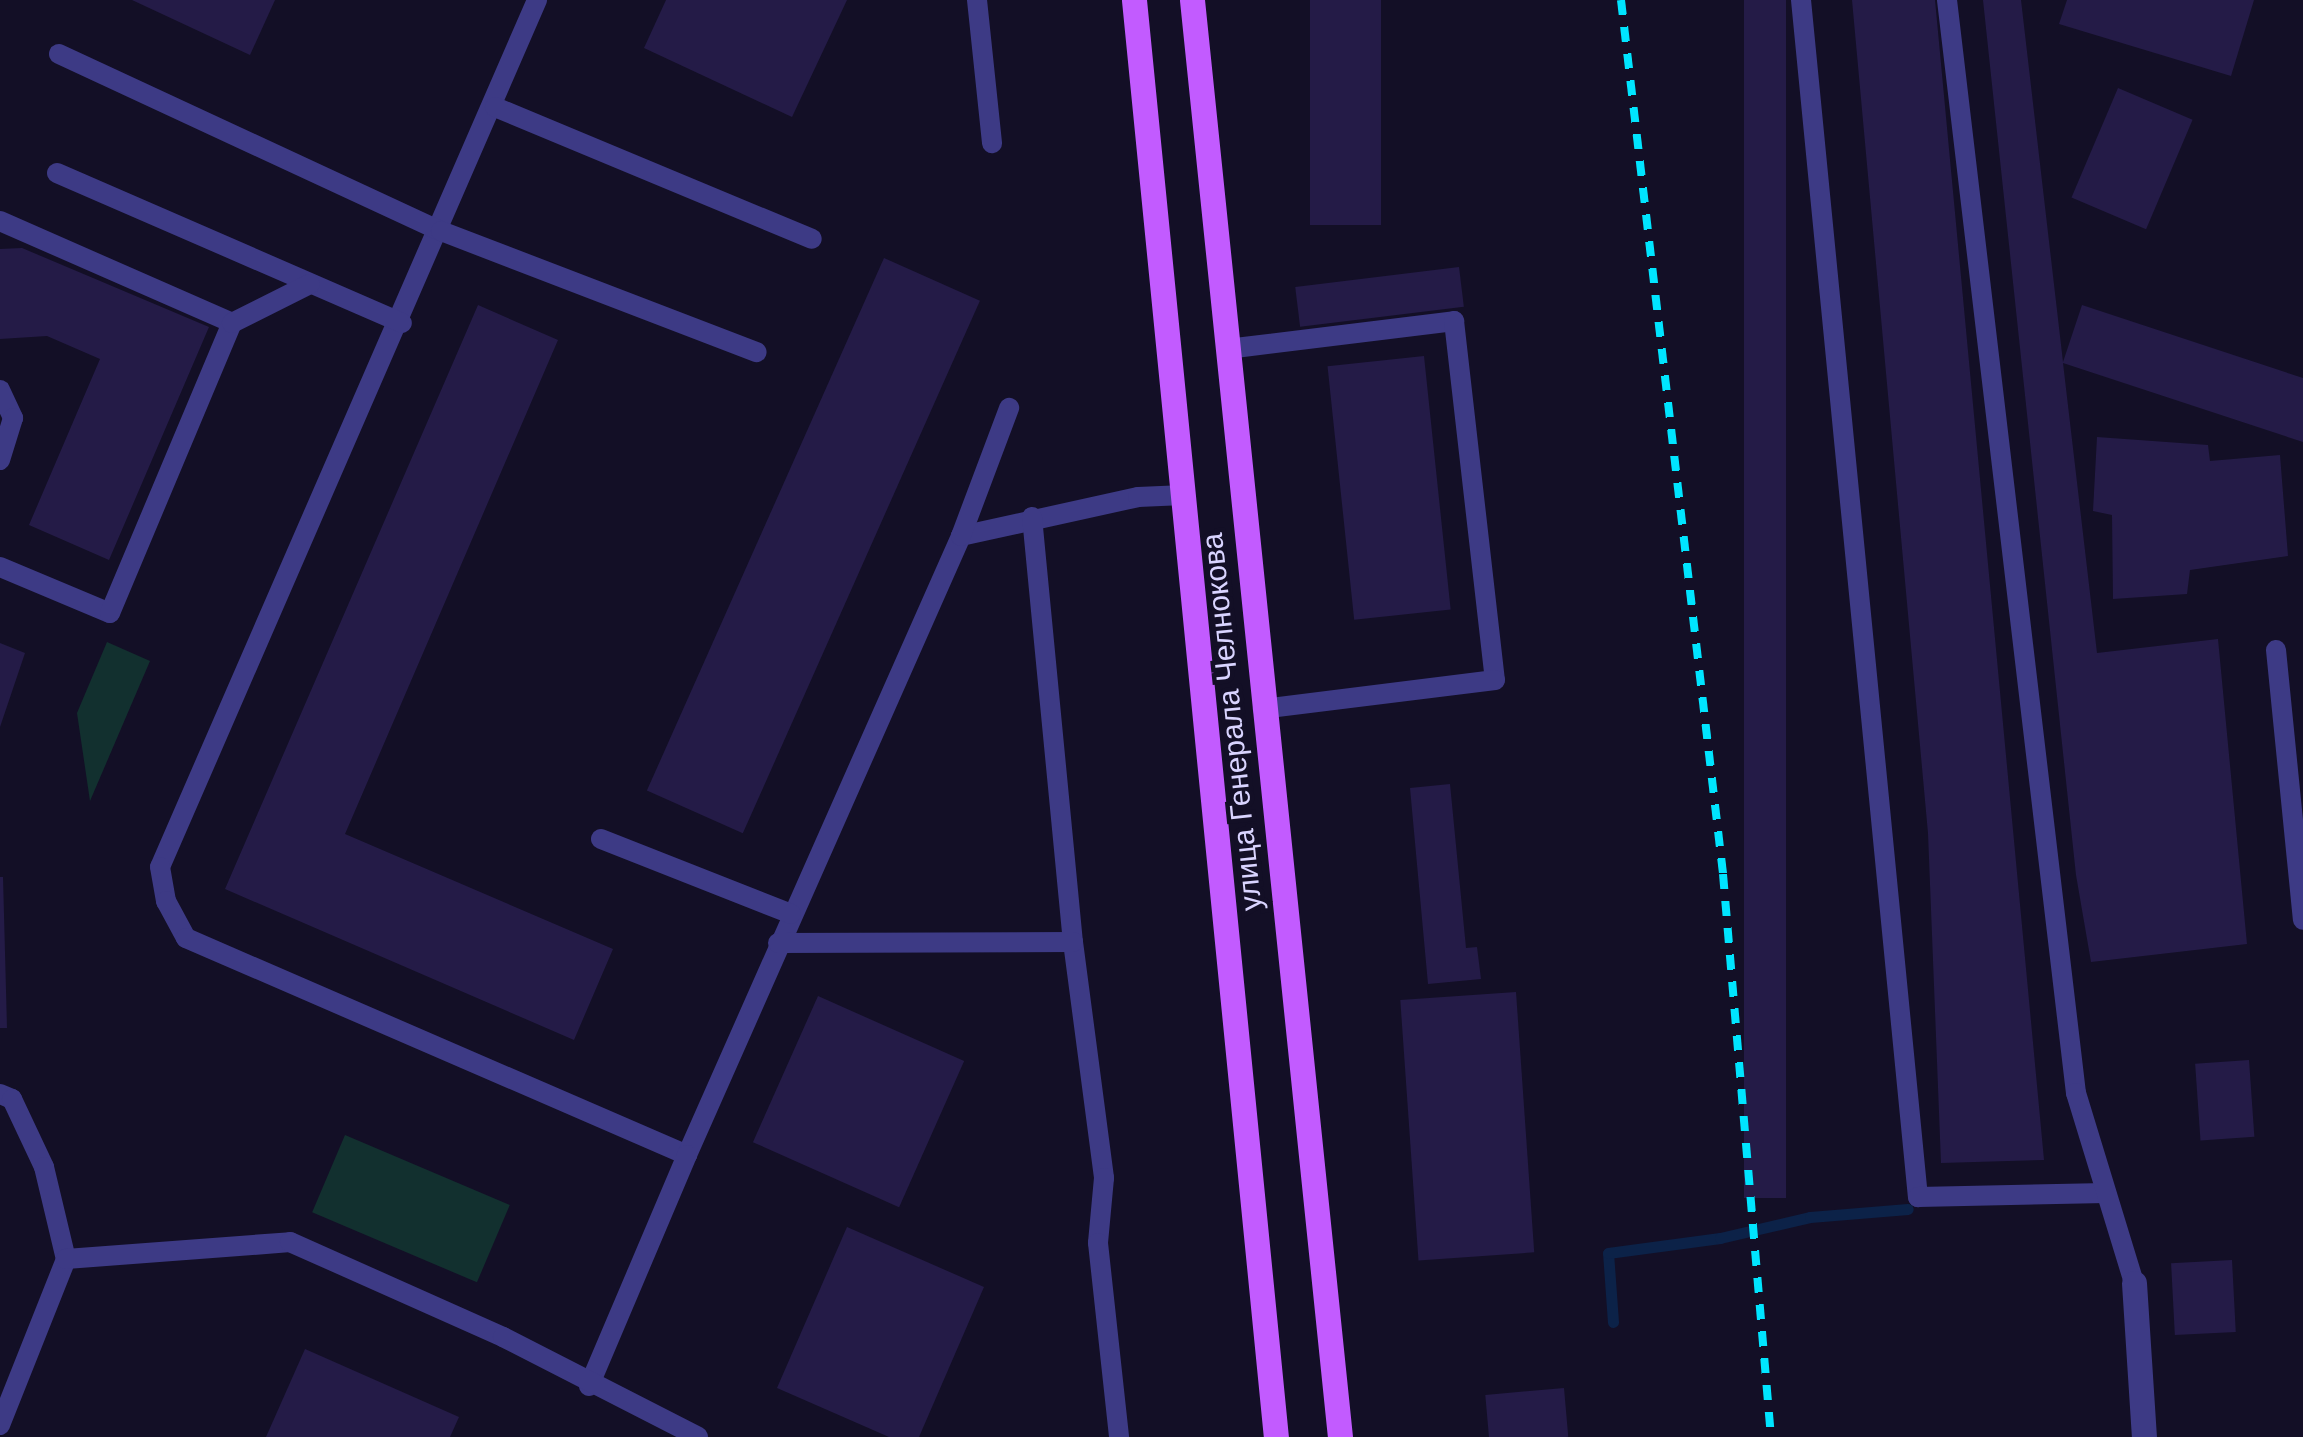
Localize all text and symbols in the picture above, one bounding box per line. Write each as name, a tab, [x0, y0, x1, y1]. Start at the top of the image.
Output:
street label: улица Генерала Челнокова	[1194, 531, 1270, 913]

